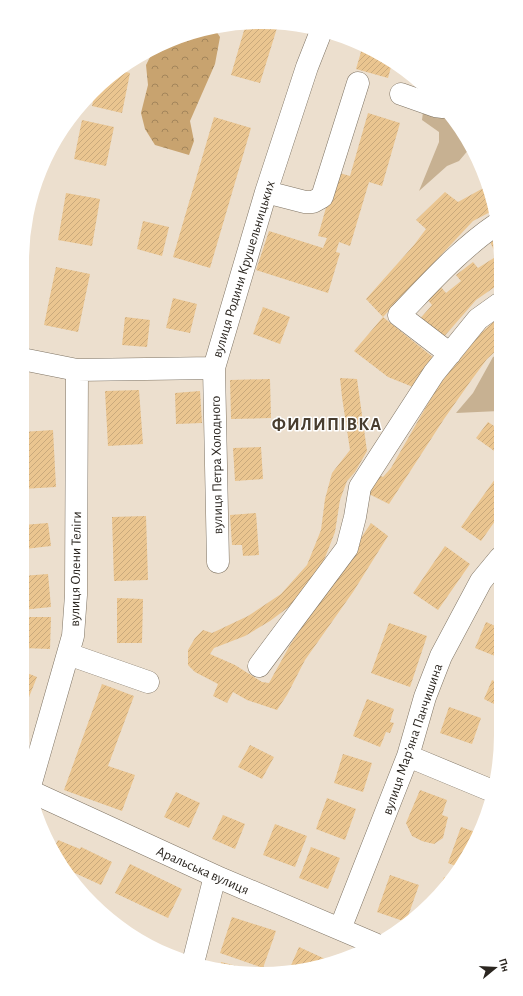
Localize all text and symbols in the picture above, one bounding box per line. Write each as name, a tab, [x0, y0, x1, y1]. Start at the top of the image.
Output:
street label: вулиця Родини Крушельницьких	[210, 179, 278, 359]
street label: вулиця Петра Холодного	[209, 395, 225, 534]
district label: ФИЛИПІВКА	[272, 416, 382, 434]
street label: вулиця Олени Теліги	[68, 511, 84, 627]
street label: вулиця Марʼяна Панчишина	[380, 661, 446, 817]
street label: Аральська вулиця	[154, 844, 251, 898]
north arrow	[475, 948, 515, 988]
text: Пн	[497, 957, 511, 973]

